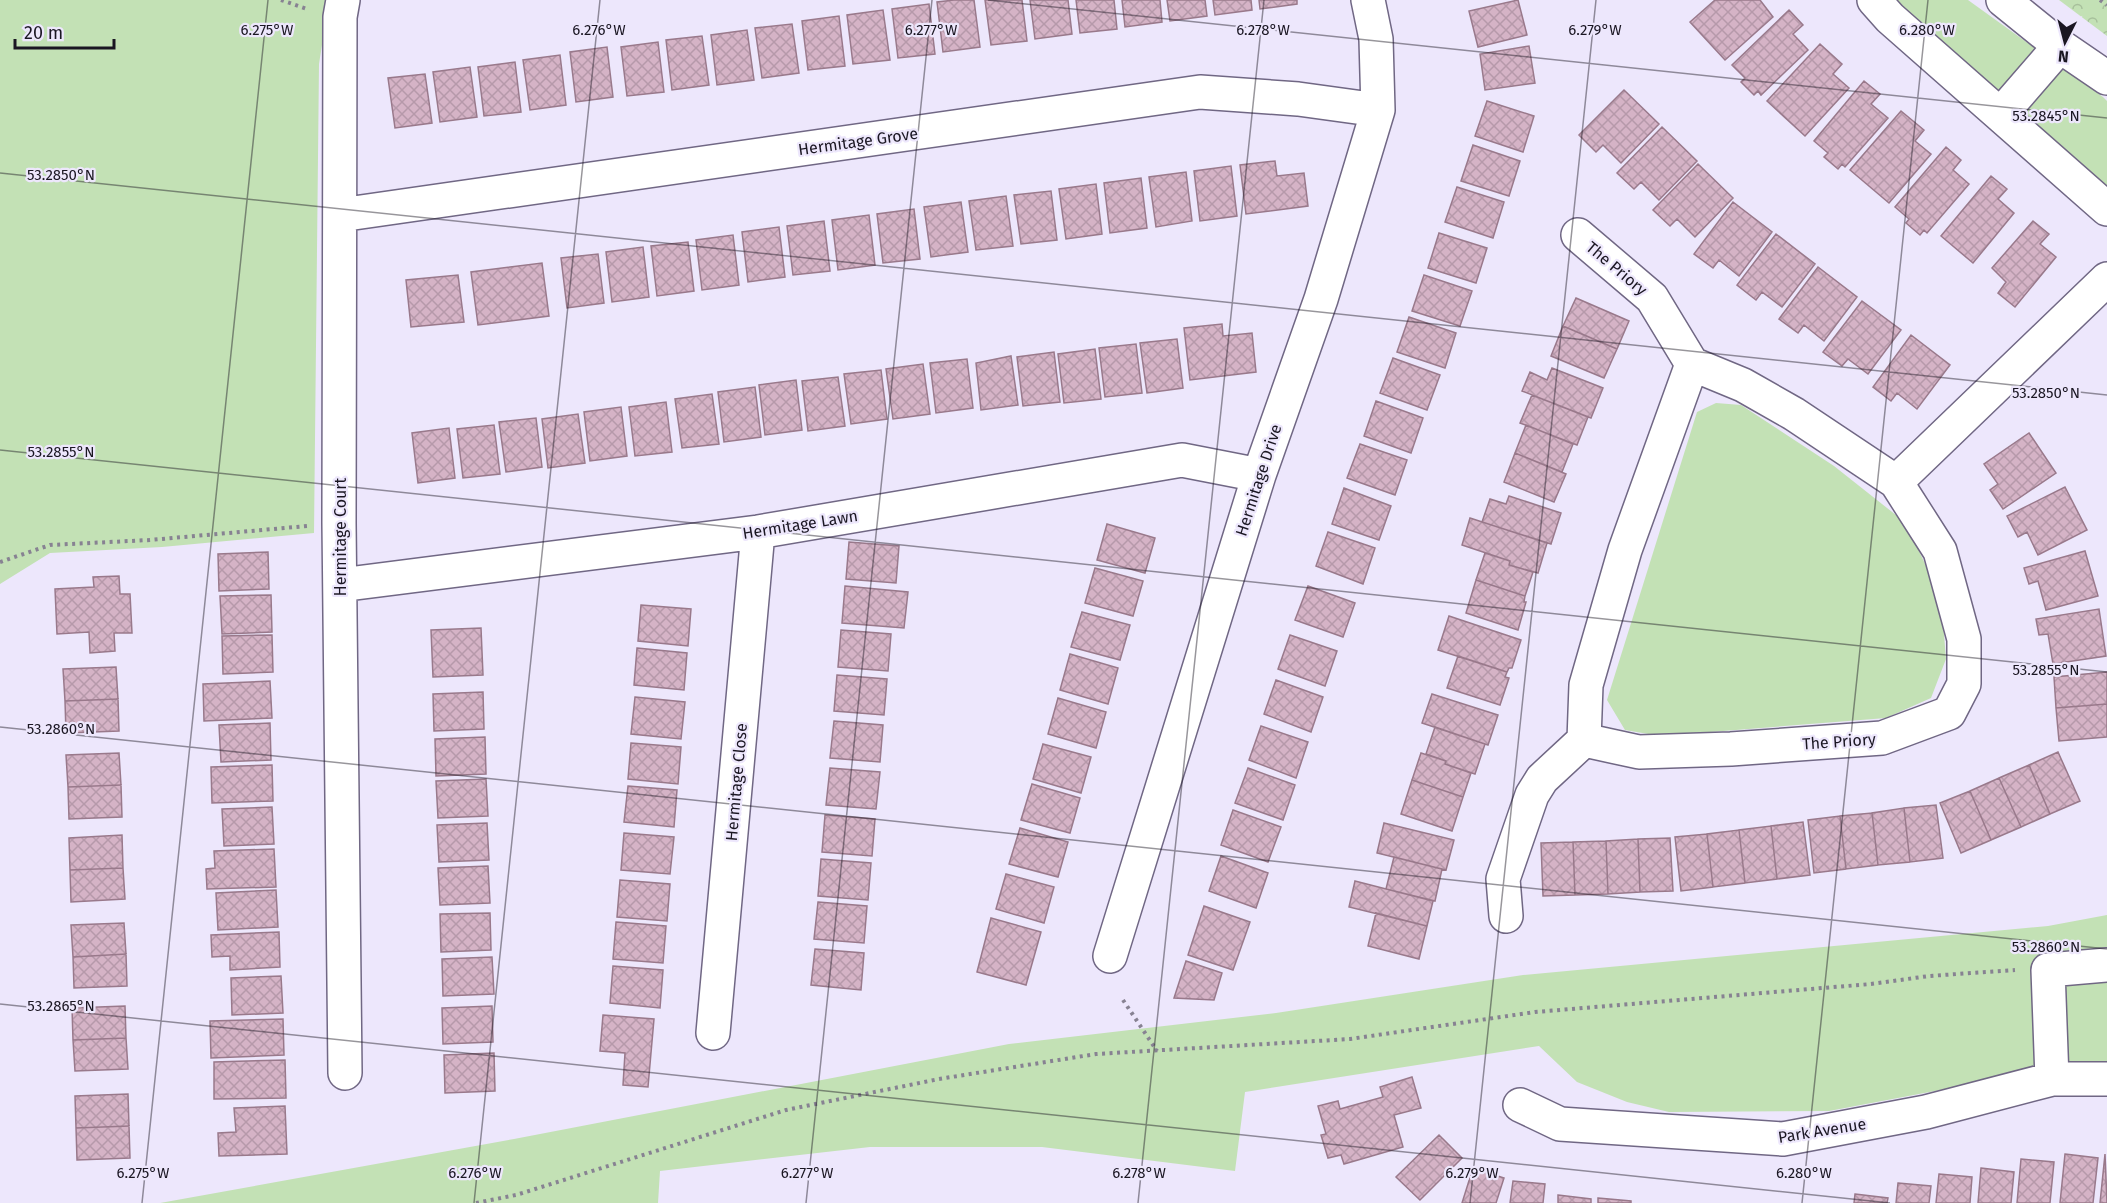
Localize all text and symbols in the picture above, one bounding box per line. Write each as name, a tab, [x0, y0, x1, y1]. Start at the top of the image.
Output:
scale bar	[15, 12, 114, 50]
north arrow	[2035, 12, 2095, 72]
text: 6.275°W	[241, 21, 294, 39]
text: 6.276°W	[572, 21, 626, 39]
text: 6.277°W	[905, 21, 958, 39]
text: 6.278°W	[1236, 21, 1290, 39]
text: 6.279°W	[1568, 21, 1622, 39]
text: 6.280°W	[1899, 21, 1956, 39]
text: 20 m	[24, 22, 63, 44]
text: N	[2057, 46, 2070, 66]
text: 53.2845°N	[2012, 107, 2080, 125]
street label: Hermitage Grove	[797, 124, 919, 159]
text: 53.2850°N	[27, 166, 95, 184]
street label: The Priory	[1582, 237, 1651, 299]
text: 53.2850°N	[2012, 384, 2080, 402]
street label: Hermitage Drive	[1231, 422, 1286, 539]
text: 53.2855°N	[27, 443, 95, 461]
street label: Hermitage Court	[331, 478, 350, 596]
street label: Hermitage Lawn	[741, 506, 859, 543]
text: 53.2855°N	[2012, 661, 2080, 679]
text: 53.2860°N	[27, 720, 95, 738]
street label: Hermitage Close	[722, 722, 751, 842]
street label: The Priory	[1802, 729, 1877, 754]
text: 53.2860°N	[2012, 938, 2080, 956]
text: 53.2865°N	[27, 997, 95, 1015]
street label: Park Avenue	[1777, 1114, 1867, 1147]
text: 6.275°W	[117, 1164, 170, 1182]
text: 6.276°W	[448, 1164, 502, 1182]
text: 6.277°W	[781, 1164, 834, 1182]
text: 6.278°W	[1112, 1164, 1166, 1182]
text: 6.279°W	[1445, 1164, 1499, 1182]
text: 6.280°W	[1776, 1164, 1833, 1182]

